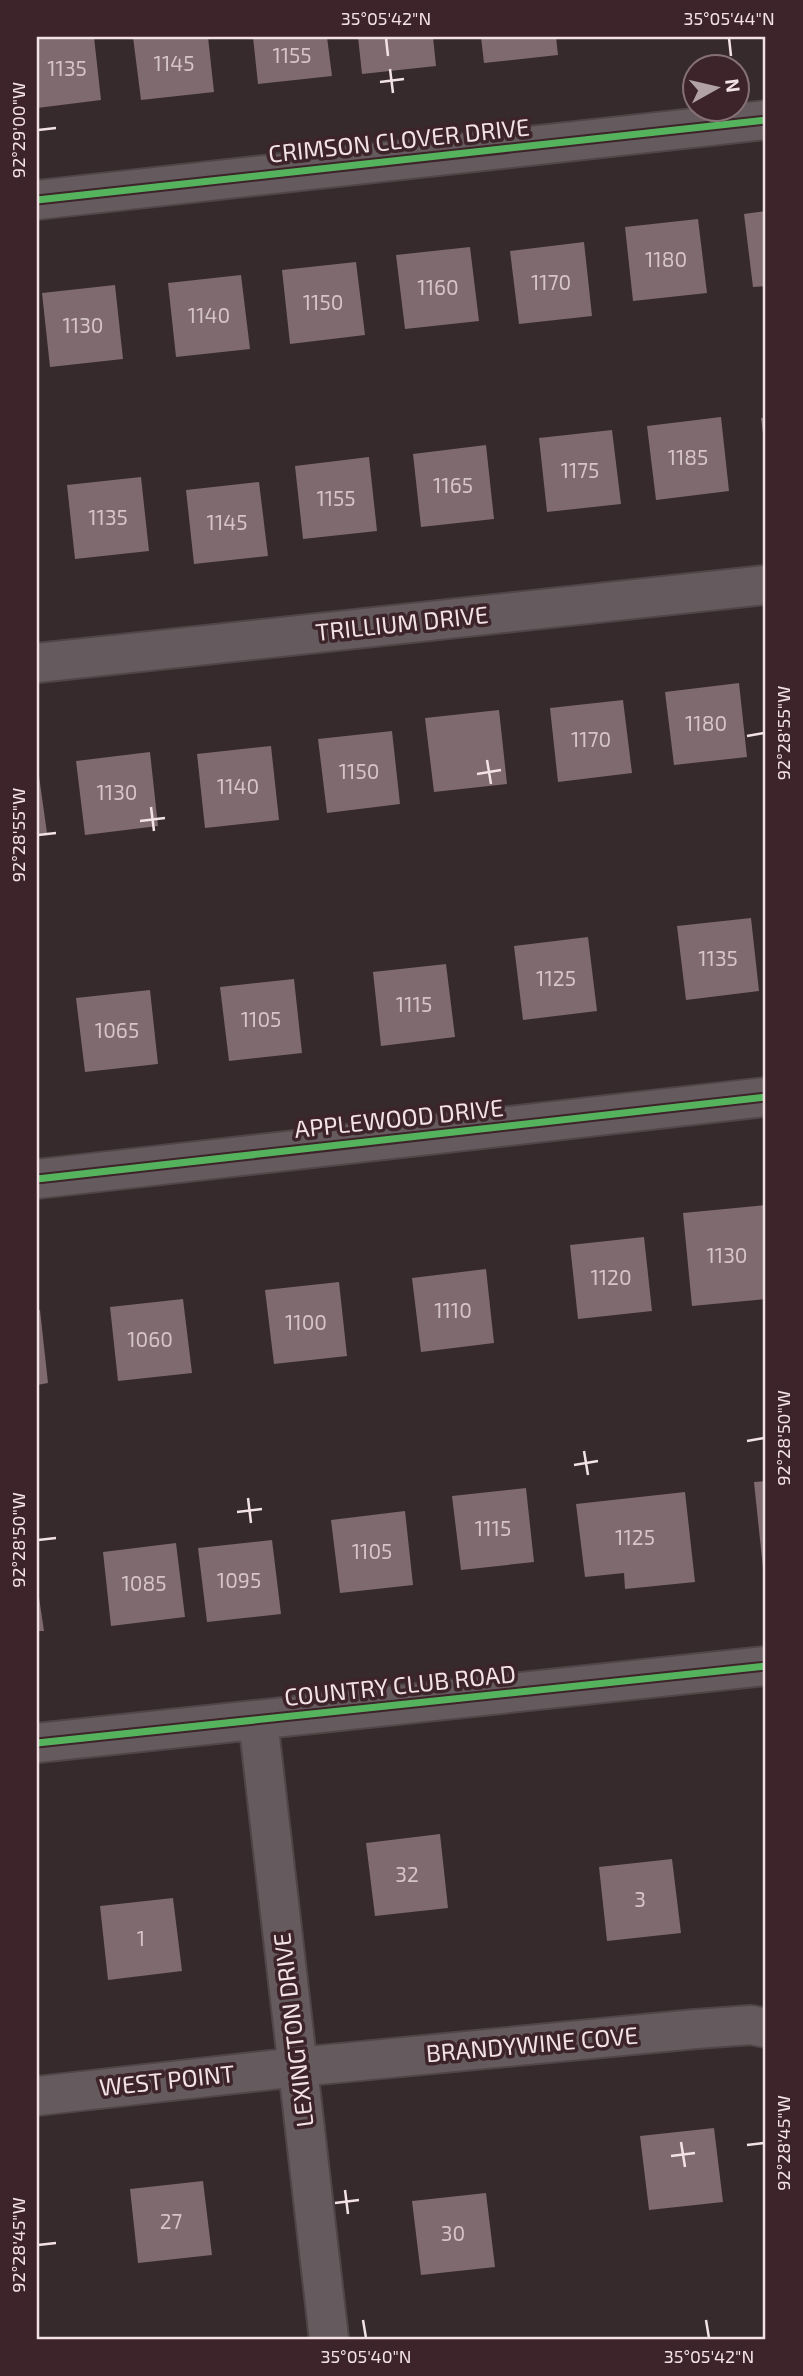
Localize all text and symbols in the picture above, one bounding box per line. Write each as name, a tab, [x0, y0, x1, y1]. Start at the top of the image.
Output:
text: 35°05'42"N	[341, 7, 431, 29]
text: 35°05'44"N	[683, 7, 775, 29]
house number: 1155	[272, 42, 312, 67]
house number: 1145	[154, 50, 194, 75]
north arrow	[680, 52, 750, 122]
house number: 1135	[47, 55, 87, 80]
text: N	[721, 77, 746, 94]
text: 92°29'00"W	[7, 82, 29, 178]
street label: CRIMSON CLOVER DRIVE	[267, 111, 531, 168]
house number: 1180	[645, 246, 687, 271]
house number: 1170	[531, 269, 571, 294]
house number: 1160	[417, 274, 459, 299]
house number: 1150	[303, 289, 343, 314]
house number: 1140	[188, 302, 230, 327]
house number: 1130	[62, 312, 104, 337]
house number: 1185	[668, 444, 708, 469]
house number: 1175	[561, 457, 599, 482]
house number: 1165	[433, 472, 473, 497]
house number: 1155	[316, 485, 356, 510]
house number: 1135	[88, 504, 128, 529]
house number: 1145	[207, 509, 247, 534]
street label: TRILLIUM DRIVE	[314, 599, 490, 646]
text: 92°28'55"W	[772, 686, 794, 780]
house number: 1180	[685, 710, 727, 735]
house number: 1170	[571, 726, 611, 751]
house number: 1150	[339, 758, 379, 783]
house number: 1140	[217, 773, 259, 798]
house number: 1130	[96, 779, 138, 804]
text: 92°28'55"W	[7, 788, 29, 882]
house number: 1135	[698, 945, 738, 970]
house number: 1125	[536, 965, 576, 990]
house number: 1115	[396, 991, 432, 1016]
house number: 1105	[241, 1006, 281, 1031]
house number: 1065	[95, 1017, 139, 1042]
street label: APPLEWOOD DRIVE	[293, 1092, 505, 1143]
house number: 1130	[706, 1242, 748, 1267]
house number: 1120	[590, 1264, 632, 1289]
house number: 1110	[434, 1297, 472, 1322]
house number: 1100	[285, 1309, 327, 1334]
house number: 1060	[127, 1326, 173, 1351]
text: 92°28'50"W	[772, 1390, 794, 1486]
text: 92°28'50"W	[7, 1492, 29, 1588]
house number: 1115	[475, 1515, 511, 1540]
house number: 1125	[615, 1524, 655, 1549]
house number: 1105	[352, 1538, 392, 1563]
house number: 1095	[217, 1567, 261, 1592]
house number: 1085	[121, 1570, 167, 1595]
street label: COUNTRY CLUB ROAD	[283, 1658, 517, 1711]
house number: 32	[395, 1861, 419, 1886]
house number: 3	[634, 1886, 646, 1911]
house number: 1	[137, 1925, 145, 1950]
street label: LEXINGTON DRIVE	[266, 1931, 319, 2129]
street label: BRANDYWINE COVE	[425, 2020, 639, 2067]
street label: WEST POINT	[98, 2058, 236, 2101]
text: 92°28'45"W	[772, 2095, 794, 2191]
text: 92°28'45"W	[7, 2197, 29, 2293]
house number: 27	[160, 2208, 183, 2233]
house number: 30	[441, 2220, 465, 2245]
text: 35°05'40"N	[320, 2345, 412, 2367]
text: 35°05'42"N	[664, 2345, 754, 2367]

